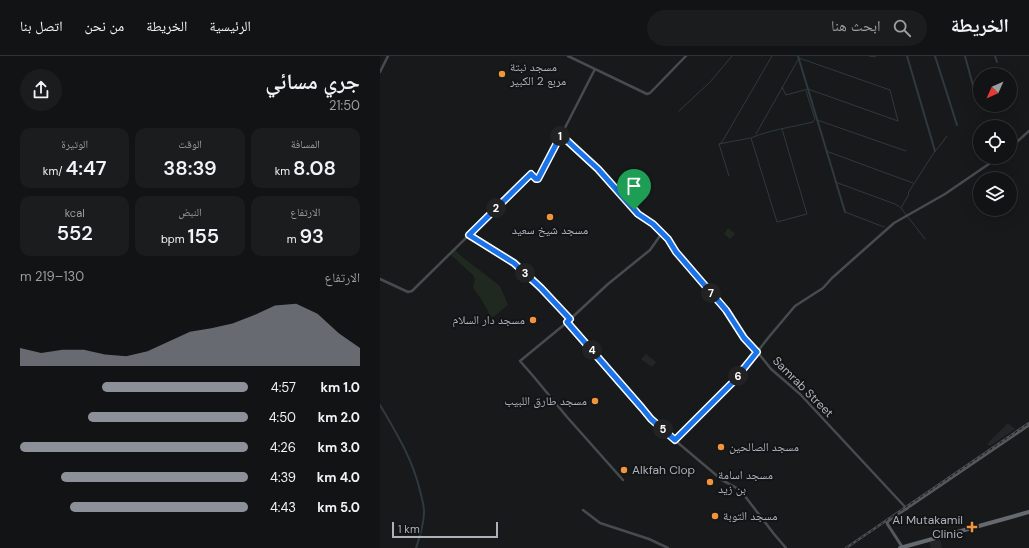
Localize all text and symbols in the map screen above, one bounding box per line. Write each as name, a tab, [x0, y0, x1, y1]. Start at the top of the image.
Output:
search box	[647, 10, 927, 46]
text: الخريطة	[951, 13, 1009, 38]
text: ابحث هنا	[831, 16, 881, 36]
text: اتصل بنا	[20, 17, 63, 35]
text: من نحن	[85, 17, 124, 35]
text: الخريطة	[146, 17, 187, 35]
text: الرئيسية	[209, 17, 251, 35]
icon: search	[891, 17, 913, 39]
place label: مسجد نبتة مربع 2 الكبير	[509, 59, 566, 89]
text: جري مسائي	[265, 67, 360, 96]
north arrow	[973, 68, 1017, 112]
map controls	[973, 68, 1017, 216]
button: share	[20, 69, 62, 111]
marker: مسجد نبتة مربع 2 الكبير	[497, 69, 507, 79]
text: 21:50	[329, 97, 360, 114]
button: locate	[973, 120, 1017, 164]
pin: 1	[550, 126, 570, 146]
text: 1	[558, 129, 562, 143]
text: الوتيرة	[61, 137, 88, 151]
text: الوقت	[178, 137, 202, 151]
text: المسافة	[291, 137, 320, 151]
text: 4:47	[65, 155, 106, 181]
text: 38:39	[163, 155, 217, 181]
text: 8.08	[293, 155, 336, 181]
text: /km	[43, 164, 65, 178]
text: km	[275, 164, 293, 178]
pin	[617, 169, 651, 210]
button: layers	[973, 172, 1017, 216]
icon: arrive	[623, 175, 645, 197]
pin: 2	[486, 198, 506, 218]
text: 2	[493, 201, 499, 215]
text: النبض	[178, 205, 202, 219]
text: الارتفاع	[290, 205, 320, 219]
text: kcal	[65, 206, 85, 220]
marker: مسجد شيخ سعيد	[545, 212, 555, 222]
text: 552	[57, 220, 93, 246]
place label: مسجد شيخ سعيد	[512, 222, 588, 238]
text: 155	[187, 223, 219, 249]
text: 93	[299, 223, 324, 249]
text: bpm	[161, 232, 187, 246]
text: m	[287, 232, 299, 246]
pin: 3	[515, 263, 535, 283]
text: 3	[522, 266, 528, 280]
text: 130–219 m	[20, 268, 84, 285]
text: الارتفاع	[325, 269, 360, 286]
pin: 7	[701, 283, 721, 303]
text: 7	[708, 286, 714, 300]
place label: مسجد دار السلام	[453, 312, 525, 328]
marker: مسجد دار السلام	[528, 315, 538, 325]
pin: 4	[582, 340, 602, 360]
text: 4	[588, 343, 596, 357]
street label: Samrab Street	[769, 353, 837, 421]
pin: 6	[728, 366, 748, 386]
text: 6	[735, 369, 741, 383]
text: 4:57	[271, 379, 296, 396]
text: 1.0 km	[321, 379, 360, 396]
place label: مسجد طارق اللبيب	[504, 393, 587, 409]
marker: مسجد طارق اللبيب	[590, 396, 600, 406]
text: 4:50	[269, 409, 296, 426]
text: 2.0 km	[318, 409, 360, 426]
pin: 5	[653, 419, 673, 439]
text: 5	[660, 422, 666, 436]
text: 4:26	[270, 439, 296, 456]
text: 3.0 km	[317, 439, 360, 456]
place label: مسجد الصالحين	[729, 439, 799, 455]
marker: مسجد الصالحين	[716, 442, 726, 452]
place label: Alkfah Clop	[632, 462, 695, 478]
marker: Alkfah Clop	[619, 465, 629, 475]
place label: مسجد اسامة بن زيد	[718, 467, 773, 497]
text: 4:39	[270, 469, 296, 486]
text: 4.0 km	[317, 469, 360, 486]
marker: مسجد اسامة بن زيد	[705, 477, 715, 487]
text: 4:43	[270, 499, 296, 516]
text: 5.0 km	[317, 499, 360, 516]
place label: مسجد التوبة	[723, 508, 777, 524]
marker: مسجد التوبة	[710, 511, 720, 521]
place label: Al Mutakamil Clinic	[892, 512, 963, 542]
scale bar	[392, 520, 498, 539]
marker: Al Mutakamil Clinic	[966, 521, 978, 533]
text: 1 km	[398, 522, 420, 536]

